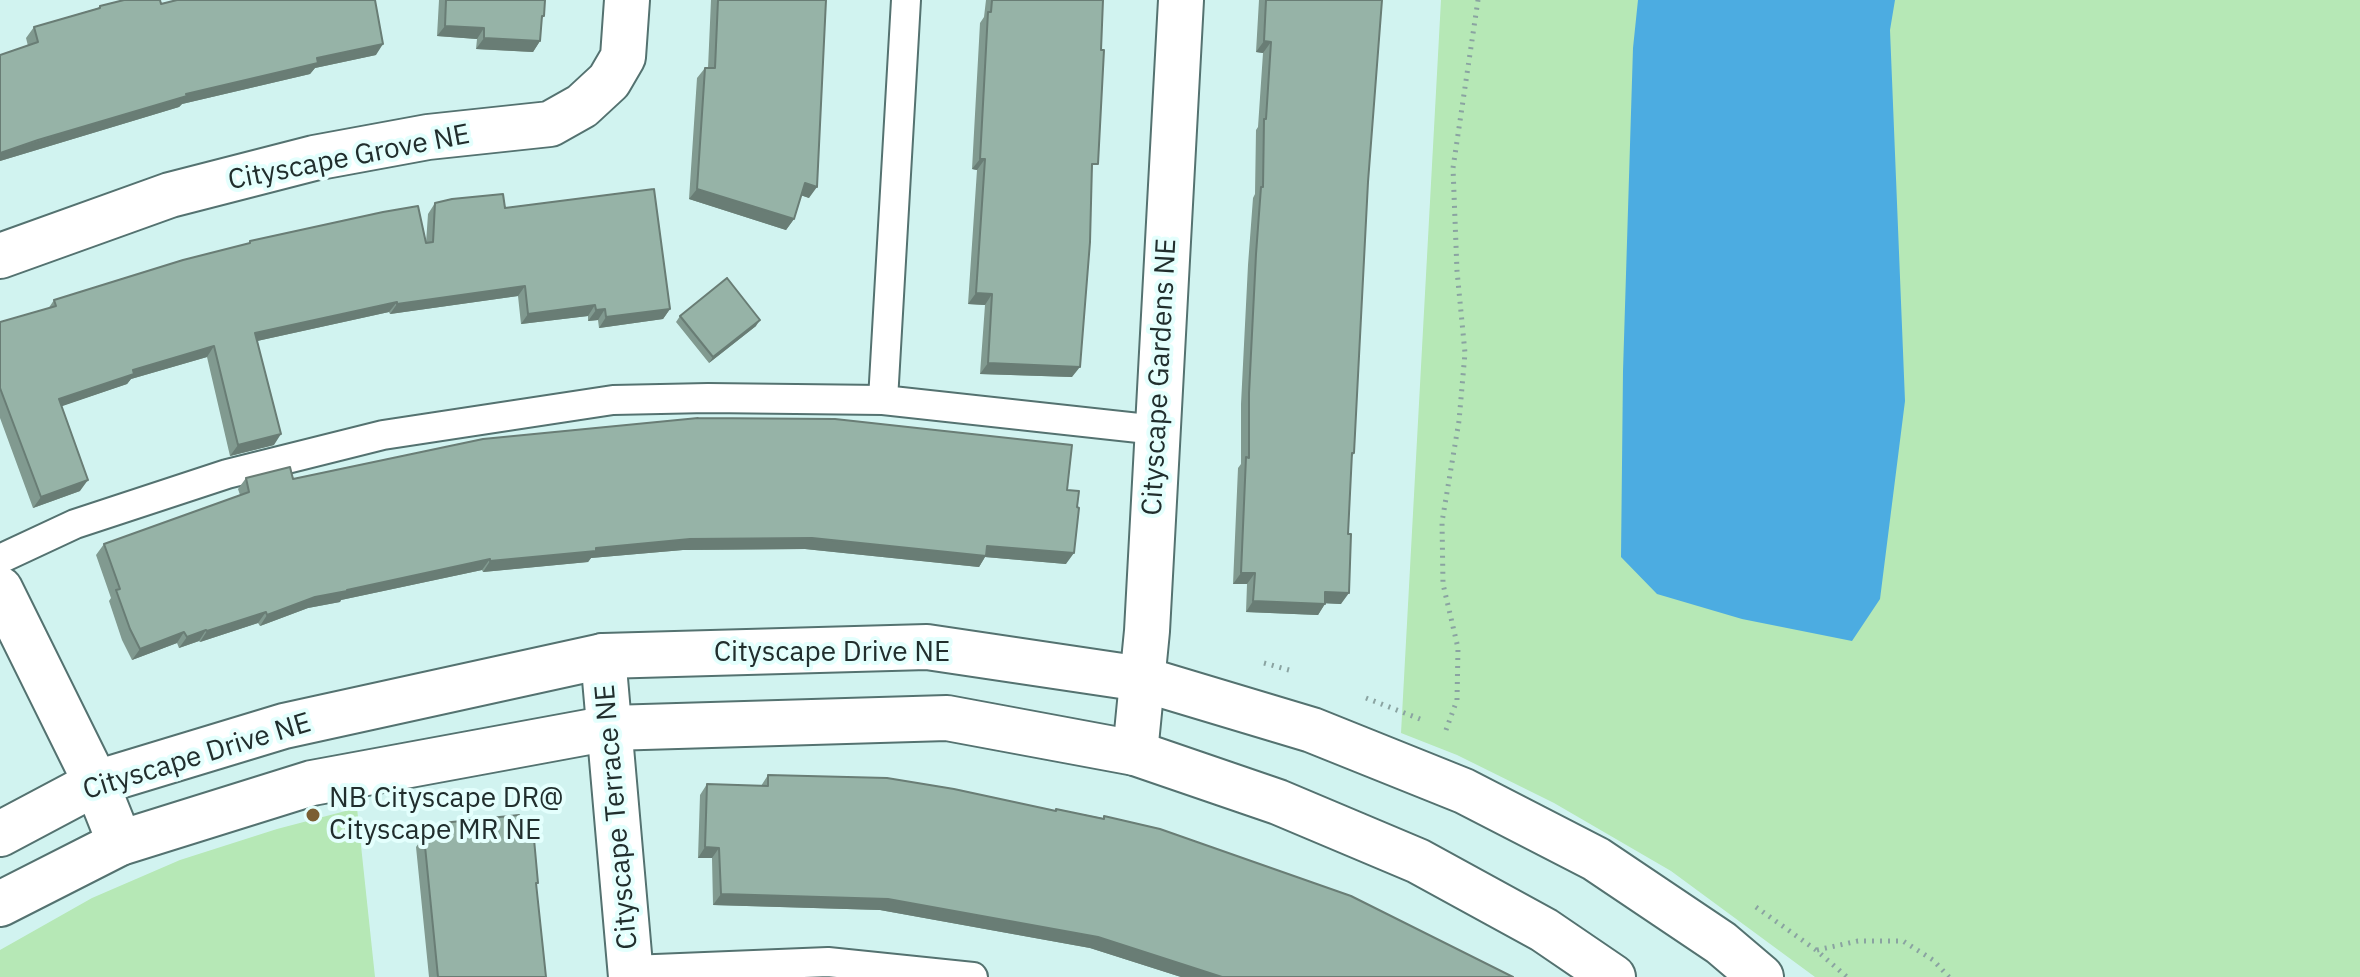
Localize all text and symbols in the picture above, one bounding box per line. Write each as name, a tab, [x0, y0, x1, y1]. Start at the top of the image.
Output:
street label: Cityscape Grove NE	[225, 118, 473, 198]
street label: Cityscape Gardens NE	[1136, 238, 1184, 516]
street label: Cityscape Drive NE	[714, 636, 950, 670]
street label: Cityscape Terrace NE	[589, 683, 645, 951]
street label: Cityscape Drive NE	[79, 706, 315, 808]
place label: NB Cityscape DR@ Cityscape MR NE	[329, 782, 564, 848]
marker: NB Cityscape DR@ Cityscape MR NE	[304, 806, 322, 824]

